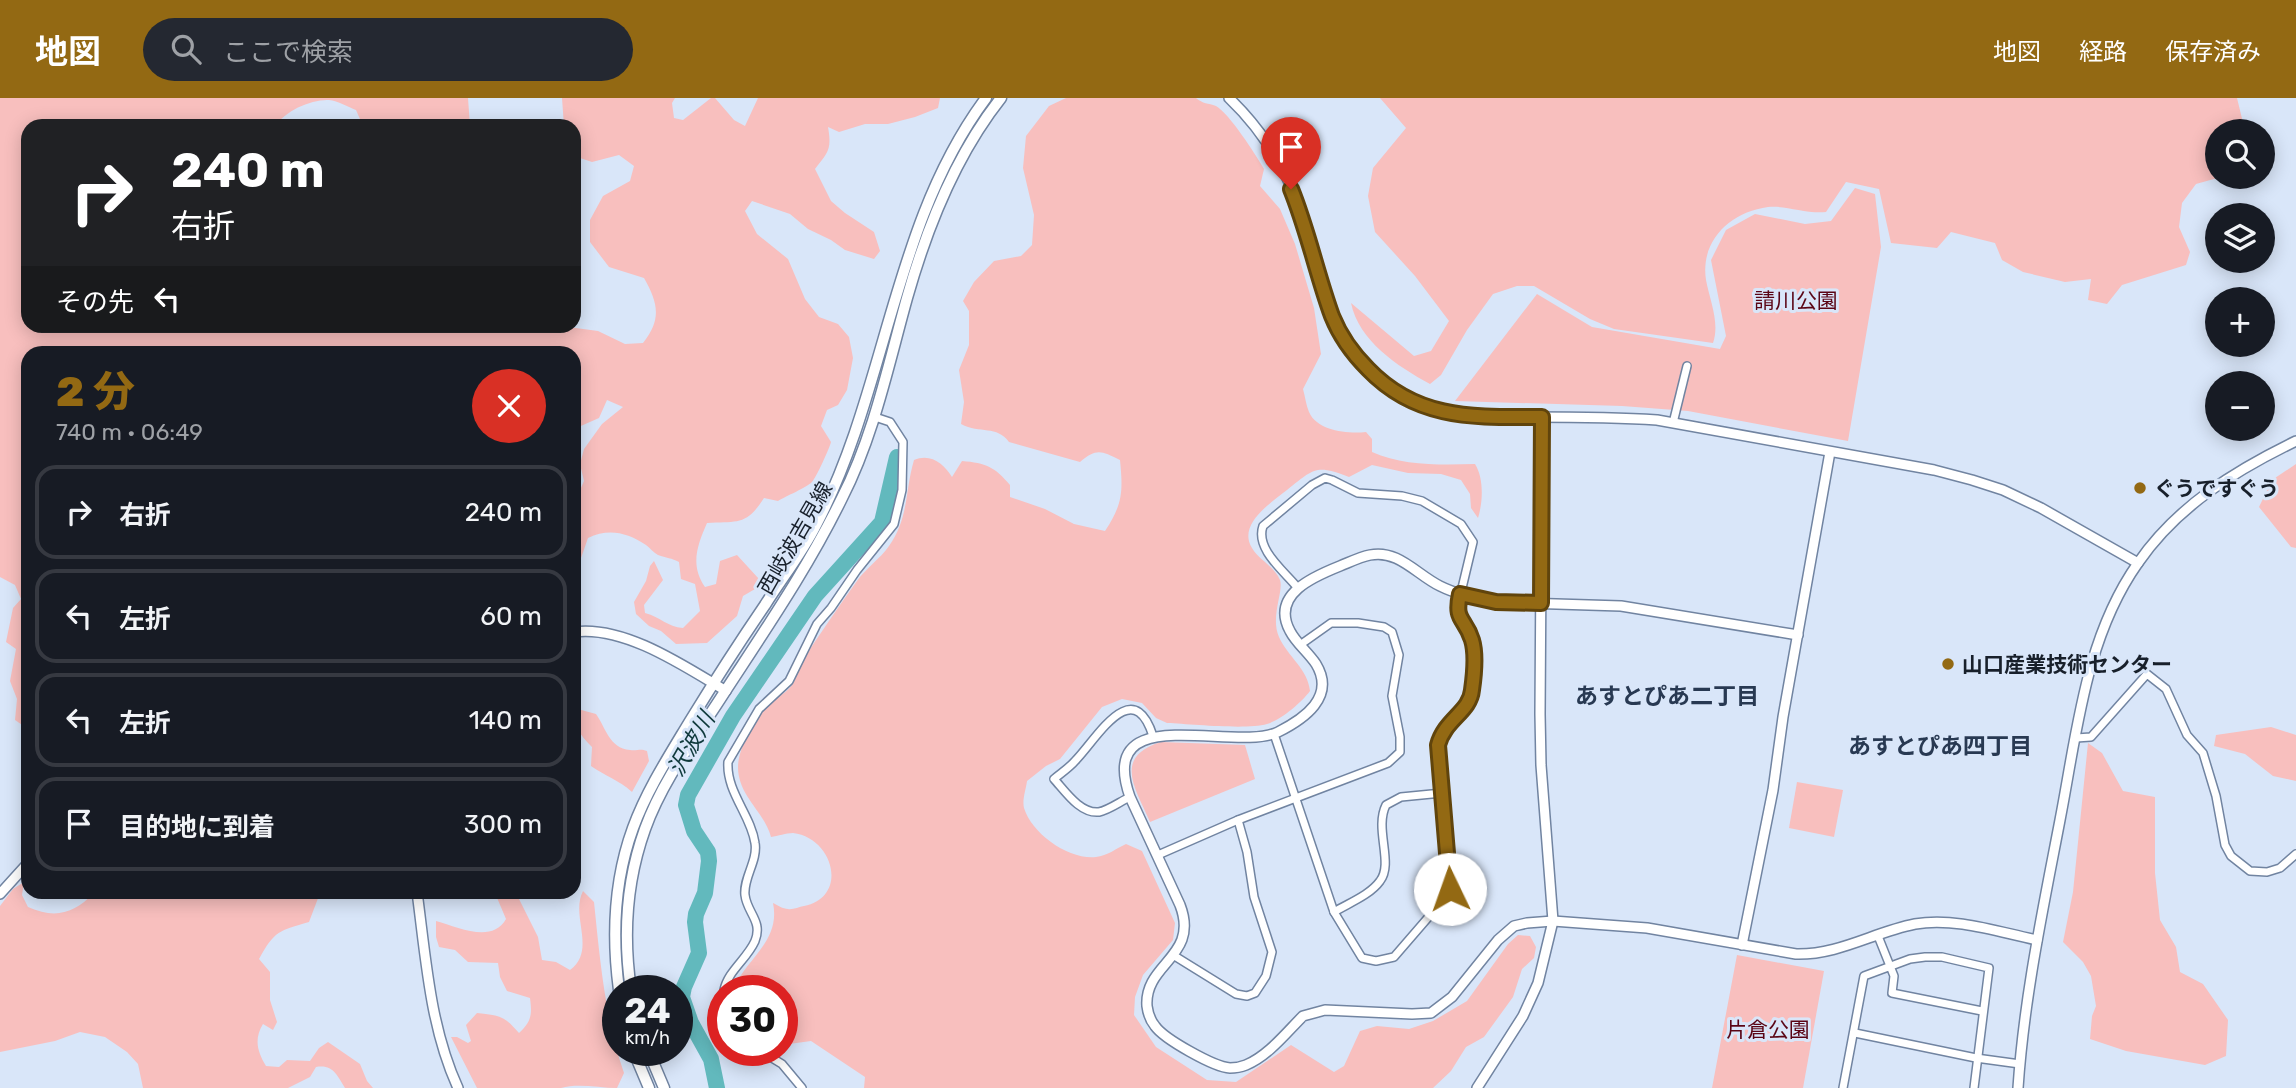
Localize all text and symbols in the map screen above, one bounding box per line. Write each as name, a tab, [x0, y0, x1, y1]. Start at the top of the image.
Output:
search box	[143, 18, 633, 81]
icon: search	[167, 30, 205, 68]
text: 地図	[35, 32, 101, 71]
text: ここで検索	[223, 37, 353, 68]
text: 地図	[1993, 38, 2041, 66]
text: 経路	[2079, 38, 2127, 66]
text: 保存済み	[2165, 38, 2261, 66]
pin	[1261, 117, 1321, 189]
map controls	[2205, 119, 2275, 441]
button: search	[2205, 119, 2275, 189]
icon: arrive	[1272, 128, 1310, 166]
text: 240 m	[171, 141, 325, 199]
icon: right	[56, 147, 147, 238]
button: layers	[2205, 203, 2275, 273]
text: 右折	[171, 207, 235, 245]
icon: left	[148, 280, 186, 318]
text: その先	[56, 287, 134, 318]
button: +	[2205, 287, 2275, 357]
park label: 請川公園	[1754, 288, 1838, 313]
text: 2 分	[56, 367, 135, 417]
button: close	[472, 369, 546, 443]
button: −	[2205, 371, 2275, 441]
text: 740 m · 06:49	[56, 418, 203, 446]
place label: ぐうですぐう	[2154, 476, 2279, 501]
street label: 西岐波吉見線	[753, 477, 837, 599]
marker: ぐうですぐう	[2132, 480, 2148, 496]
icon: right	[60, 493, 98, 531]
text: 240 m	[465, 497, 542, 528]
text: 右折	[119, 500, 171, 531]
icon: left	[60, 597, 98, 635]
text: 60 m	[480, 601, 542, 632]
text: 左折	[119, 604, 171, 635]
place label: 山口産業技術センター	[1962, 652, 2172, 677]
marker: 山口産業技術センター	[1940, 656, 1956, 672]
district label: あすとぴあ二丁目	[1575, 682, 1759, 710]
icon: left	[60, 701, 98, 739]
text: 140 m	[469, 705, 542, 736]
water label: 沢波川	[662, 705, 722, 781]
text: 左折	[119, 708, 171, 739]
district label: あすとぴあ四丁目	[1848, 732, 2032, 760]
icon: arrive	[60, 805, 98, 843]
text: 300 m	[464, 809, 542, 840]
text: 目的地に到着	[119, 812, 275, 843]
position arrow	[1413, 852, 1487, 926]
speed limit sign: 30	[707, 975, 798, 1066]
text: 24	[624, 990, 671, 1032]
park label: 片倉公園	[1726, 1017, 1810, 1042]
text: km/h	[625, 1027, 670, 1049]

